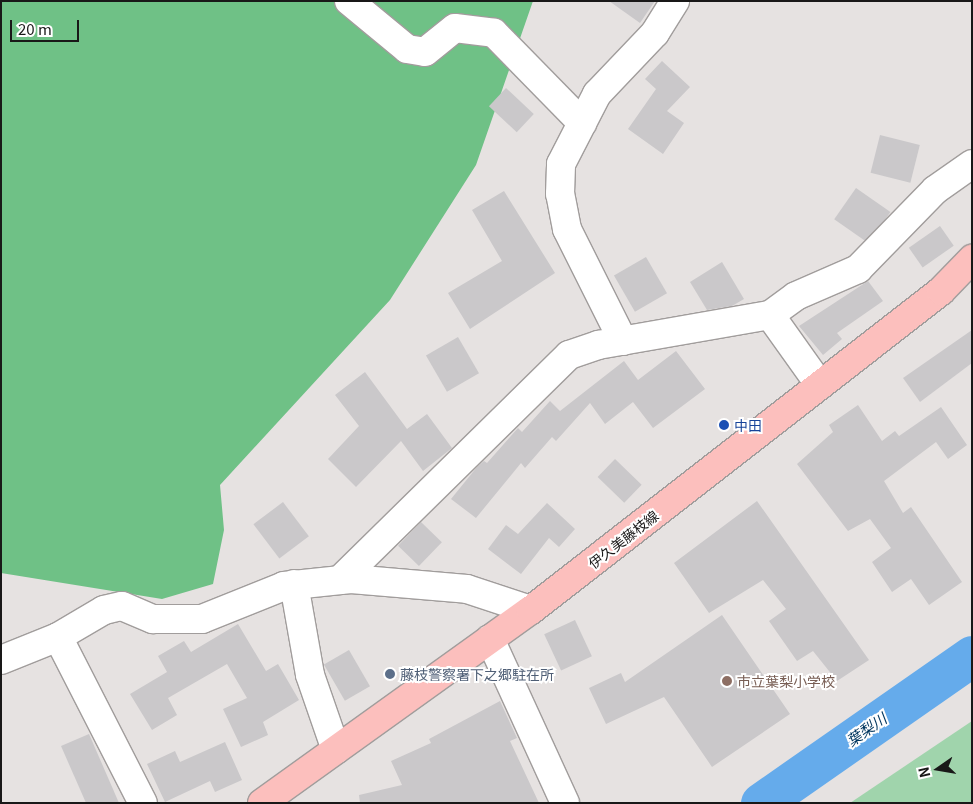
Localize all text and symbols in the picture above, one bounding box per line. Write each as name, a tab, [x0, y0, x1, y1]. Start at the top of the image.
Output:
scale bar	[12, 10, 81, 42]
text: 20 m	[18, 18, 52, 39]
place label: 中田	[734, 417, 762, 433]
marker: 中田	[718, 419, 730, 431]
street label: 伊久美藤枝線	[585, 507, 661, 571]
place label: 藤枝警察署下之郷駐在所	[400, 666, 554, 682]
marker: 藤枝警察署下之郷駐在所	[384, 668, 396, 680]
place label: 市立葉梨小学校	[737, 673, 835, 689]
marker: 市立葉梨小学校	[721, 675, 733, 687]
water label: 葉梨川	[842, 709, 890, 749]
north arrow	[913, 744, 963, 794]
text: N	[912, 765, 934, 780]

